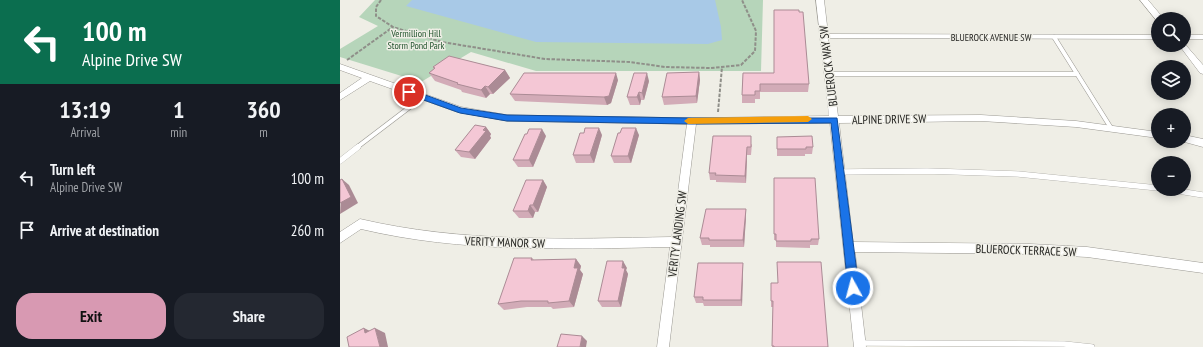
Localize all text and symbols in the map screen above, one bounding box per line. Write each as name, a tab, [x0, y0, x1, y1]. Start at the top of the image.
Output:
text: 100 m	[82, 12, 146, 49]
map controls	[1151, 12, 1191, 196]
button: search	[1151, 12, 1191, 52]
icon: left	[16, 16, 68, 68]
street label: BLUEROCK WAY SW	[816, 25, 840, 107]
park label: Vermillion Hill Storm Pond Park	[388, 27, 445, 52]
street label: BLUEROCK AVENUE SW	[951, 31, 1032, 44]
text: Alpine Drive SW	[82, 48, 182, 71]
button: layers	[1151, 60, 1191, 100]
pin	[392, 75, 426, 109]
icon: arrive	[398, 81, 420, 103]
text: 13:19	[59, 94, 111, 125]
text: 1	[173, 94, 184, 125]
text: 360	[246, 94, 281, 125]
button: +	[1151, 108, 1191, 148]
street label: ALPINE DRIVE SW	[852, 111, 926, 127]
text: Arrival	[70, 124, 100, 141]
text: min	[170, 124, 187, 141]
text: m	[259, 124, 268, 141]
button: −	[1151, 156, 1191, 196]
text: Turn left	[50, 160, 95, 179]
icon: left	[16, 167, 38, 189]
text: 100 m	[291, 169, 324, 188]
text: Alpine Drive SW	[50, 179, 122, 196]
street label: VERITY LANDING SW	[664, 190, 690, 279]
icon: arrive	[16, 219, 38, 241]
text: Arrive at destination	[50, 221, 159, 240]
text: 260 m	[291, 221, 324, 240]
street label: VERITY MANOR SW	[464, 233, 545, 251]
street label: BLUEROCK TERRACE SW	[975, 241, 1077, 259]
position arrow	[832, 267, 874, 309]
button: Exit	[16, 293, 166, 339]
button: Share	[174, 293, 324, 339]

